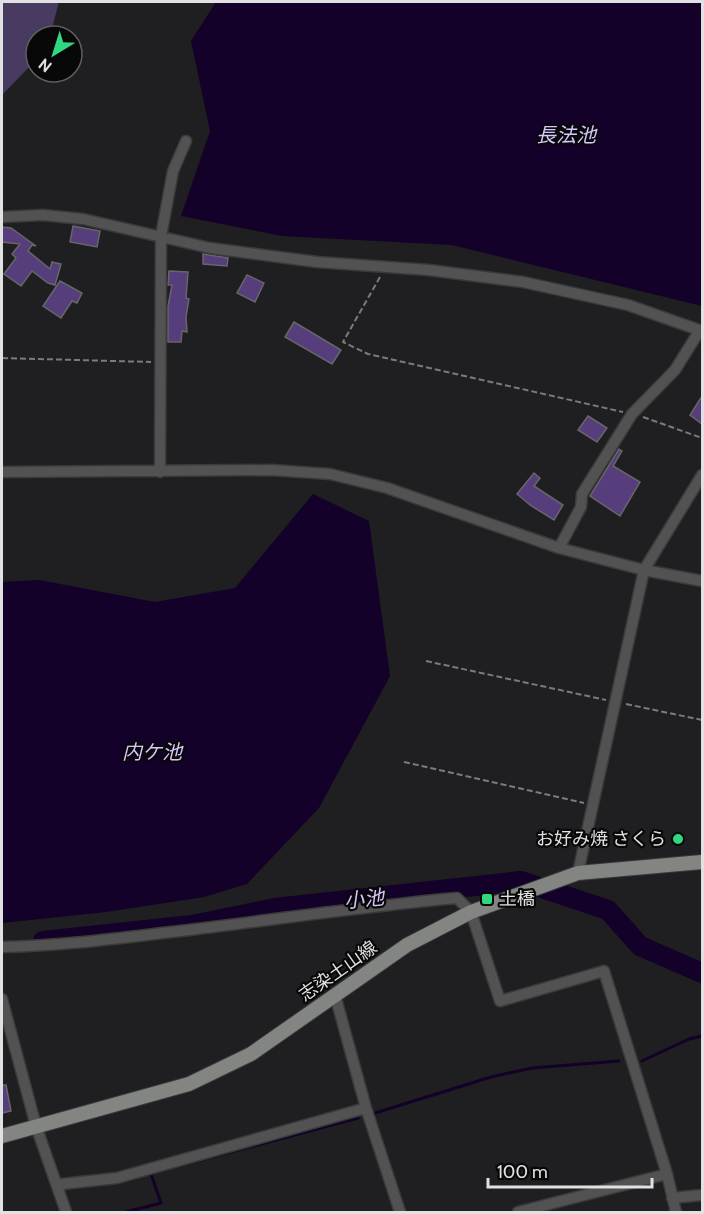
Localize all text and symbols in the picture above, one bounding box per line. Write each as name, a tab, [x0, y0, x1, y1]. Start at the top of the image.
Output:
north arrow	[24, 24, 84, 84]
text: N	[35, 54, 55, 76]
water label: 長法池	[536, 123, 598, 147]
water label: 内ケ池	[122, 740, 184, 764]
place label: お好み焼 さくら	[536, 828, 666, 850]
marker: お好み焼 さくら	[671, 832, 685, 846]
water label: 小池	[343, 885, 387, 913]
place label: 土橋	[499, 888, 535, 910]
marker: 土橋	[480, 892, 494, 906]
street label: 志染土山線	[295, 936, 381, 1006]
scale bar	[488, 1151, 652, 1189]
text: 100 m	[497, 1161, 548, 1183]

